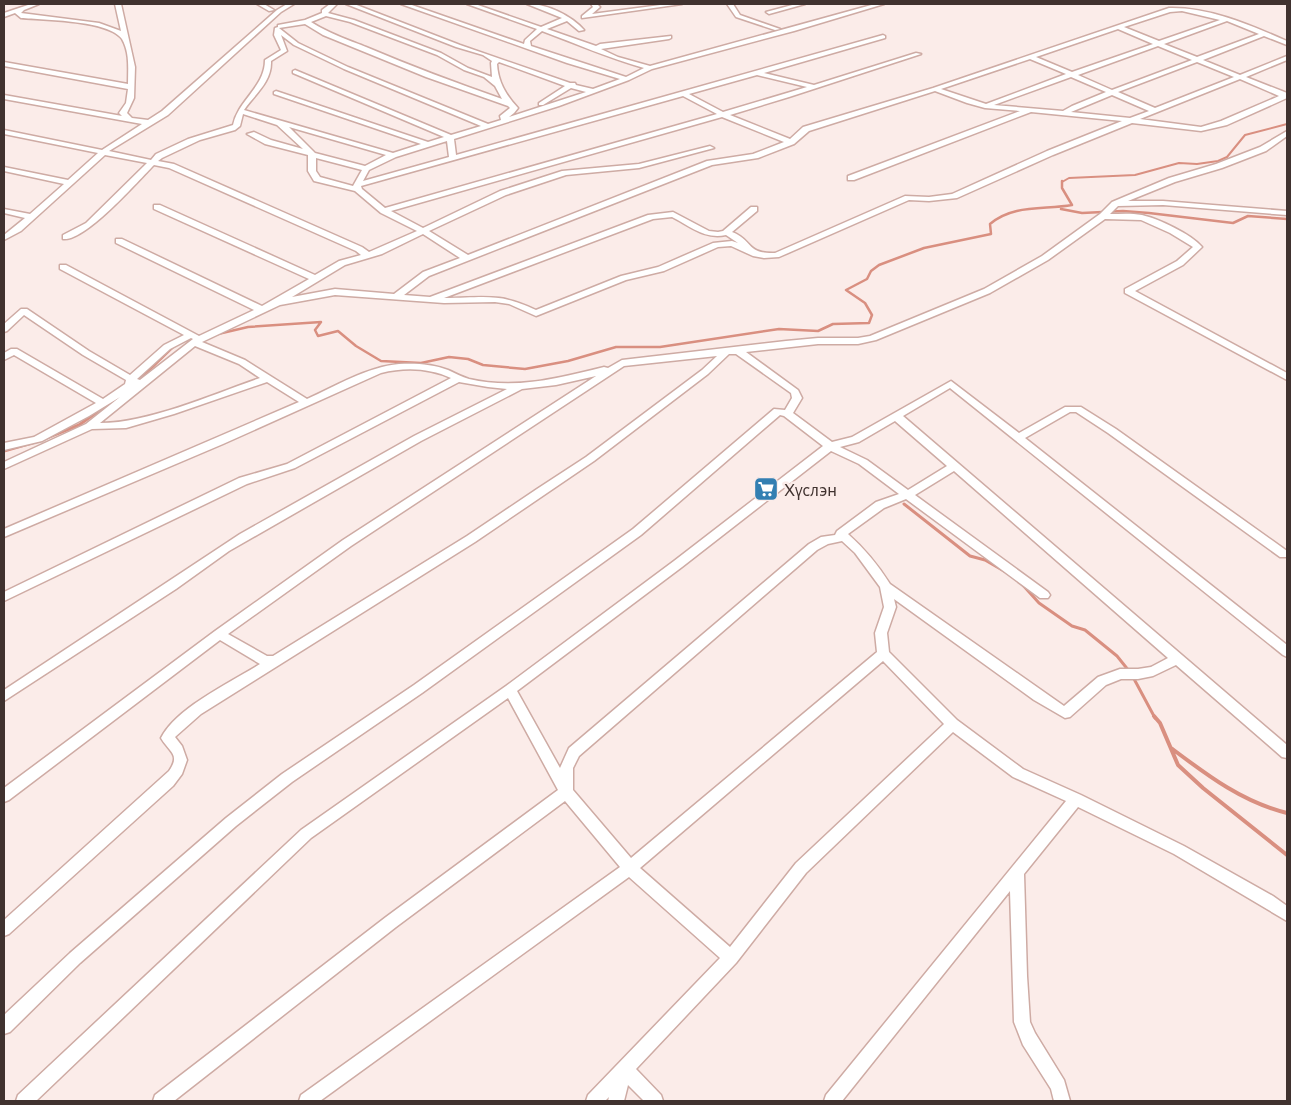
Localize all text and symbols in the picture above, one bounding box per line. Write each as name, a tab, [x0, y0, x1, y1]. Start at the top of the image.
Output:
supermarket icon: Хүслэн	[753, 476, 779, 502]
place label: Хүслэн	[784, 481, 837, 500]

